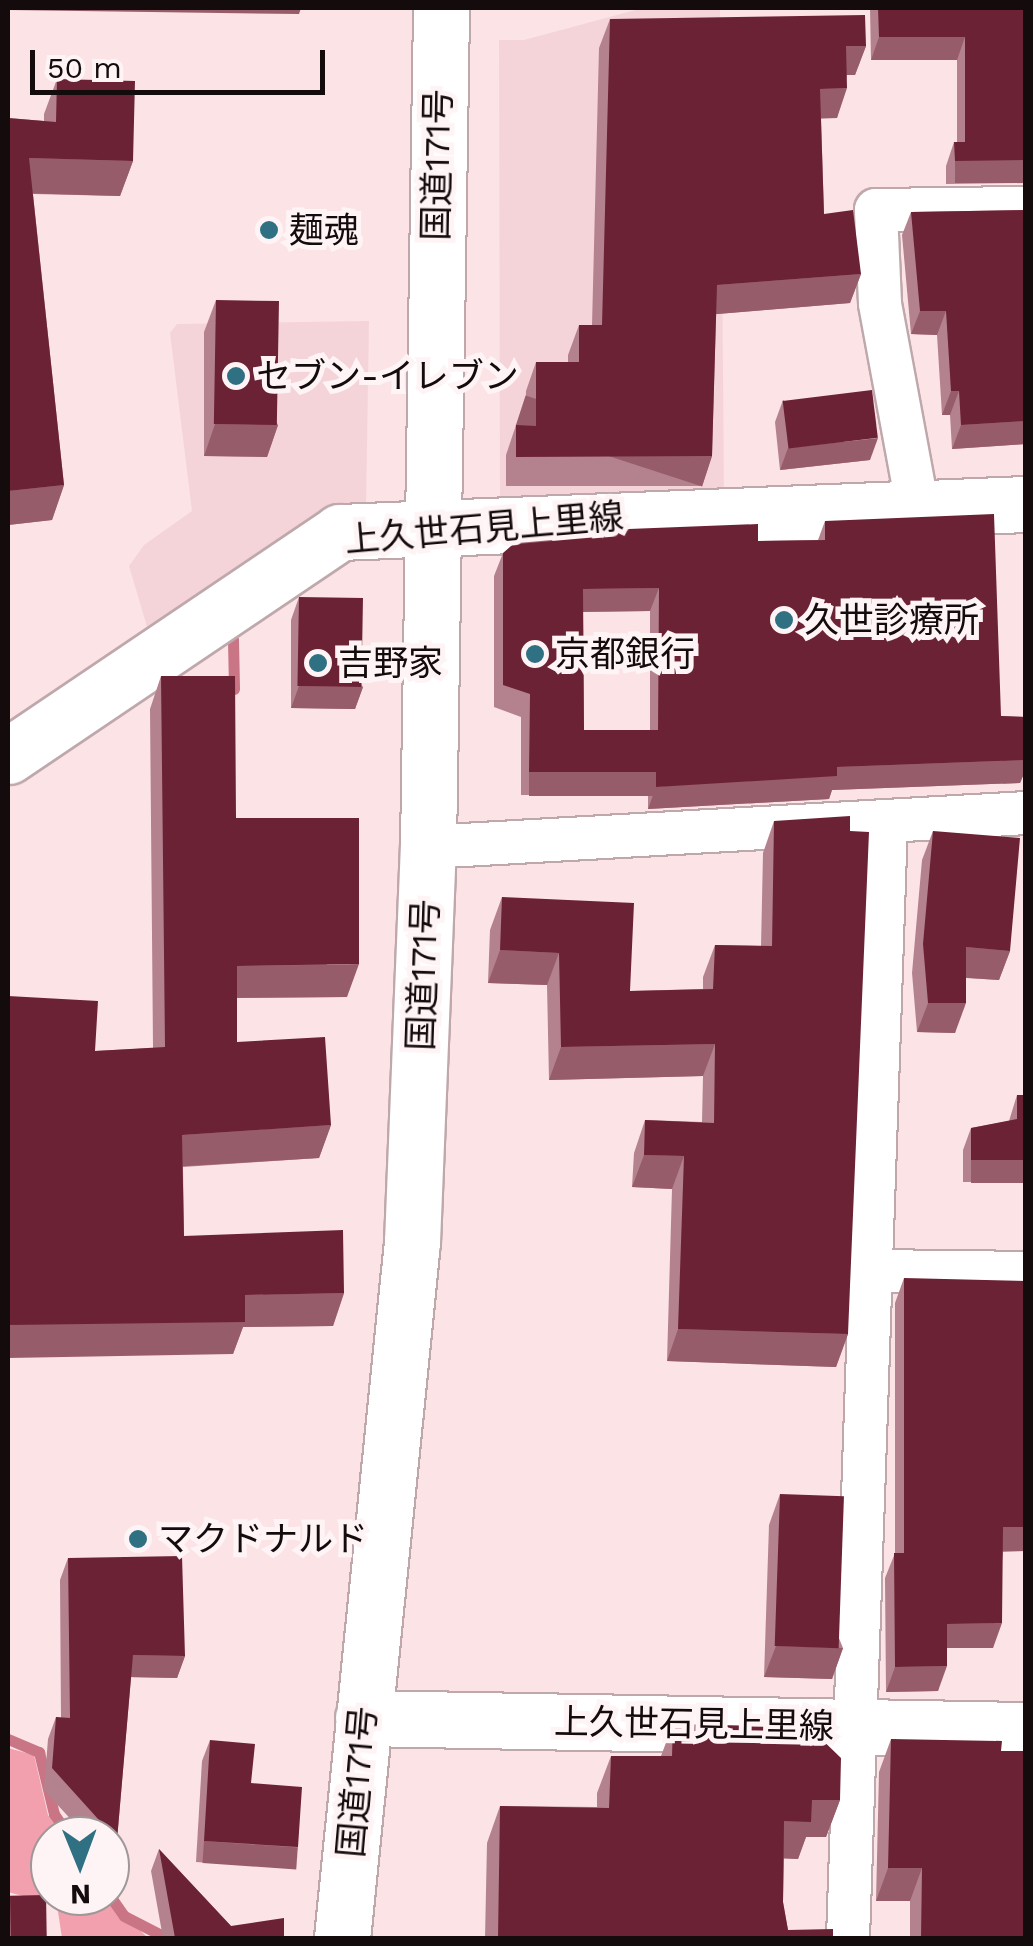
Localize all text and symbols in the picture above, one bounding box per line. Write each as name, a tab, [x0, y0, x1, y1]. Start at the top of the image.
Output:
scale bar	[35, 30, 330, 92]
text: 50 m	[47, 50, 122, 85]
street label: 国道171号	[415, 89, 459, 241]
place label: 麺魂	[289, 209, 359, 251]
marker: 麺魂	[258, 219, 280, 241]
place label: セブン-イレブン	[256, 355, 519, 397]
marker: セブン-イレブン	[225, 365, 247, 387]
street label: 上久世石見上里線	[343, 495, 625, 561]
place label: 久世診療所	[804, 599, 979, 641]
marker: 久世診療所	[773, 609, 795, 631]
place label: 京都銀行	[555, 633, 695, 675]
place label: 吉野家	[338, 642, 443, 684]
marker: 京都銀行	[524, 643, 546, 665]
marker: 吉野家	[307, 652, 329, 674]
street label: 国道171号	[399, 898, 447, 1052]
place label: マクドナルド	[158, 1518, 368, 1560]
marker: マクドナルド	[127, 1528, 149, 1550]
street label: 上久世石見上里線	[554, 1701, 834, 1747]
street label: 国道171号	[329, 1704, 385, 1860]
north arrow	[30, 1816, 130, 1916]
text: N	[70, 1878, 91, 1911]

